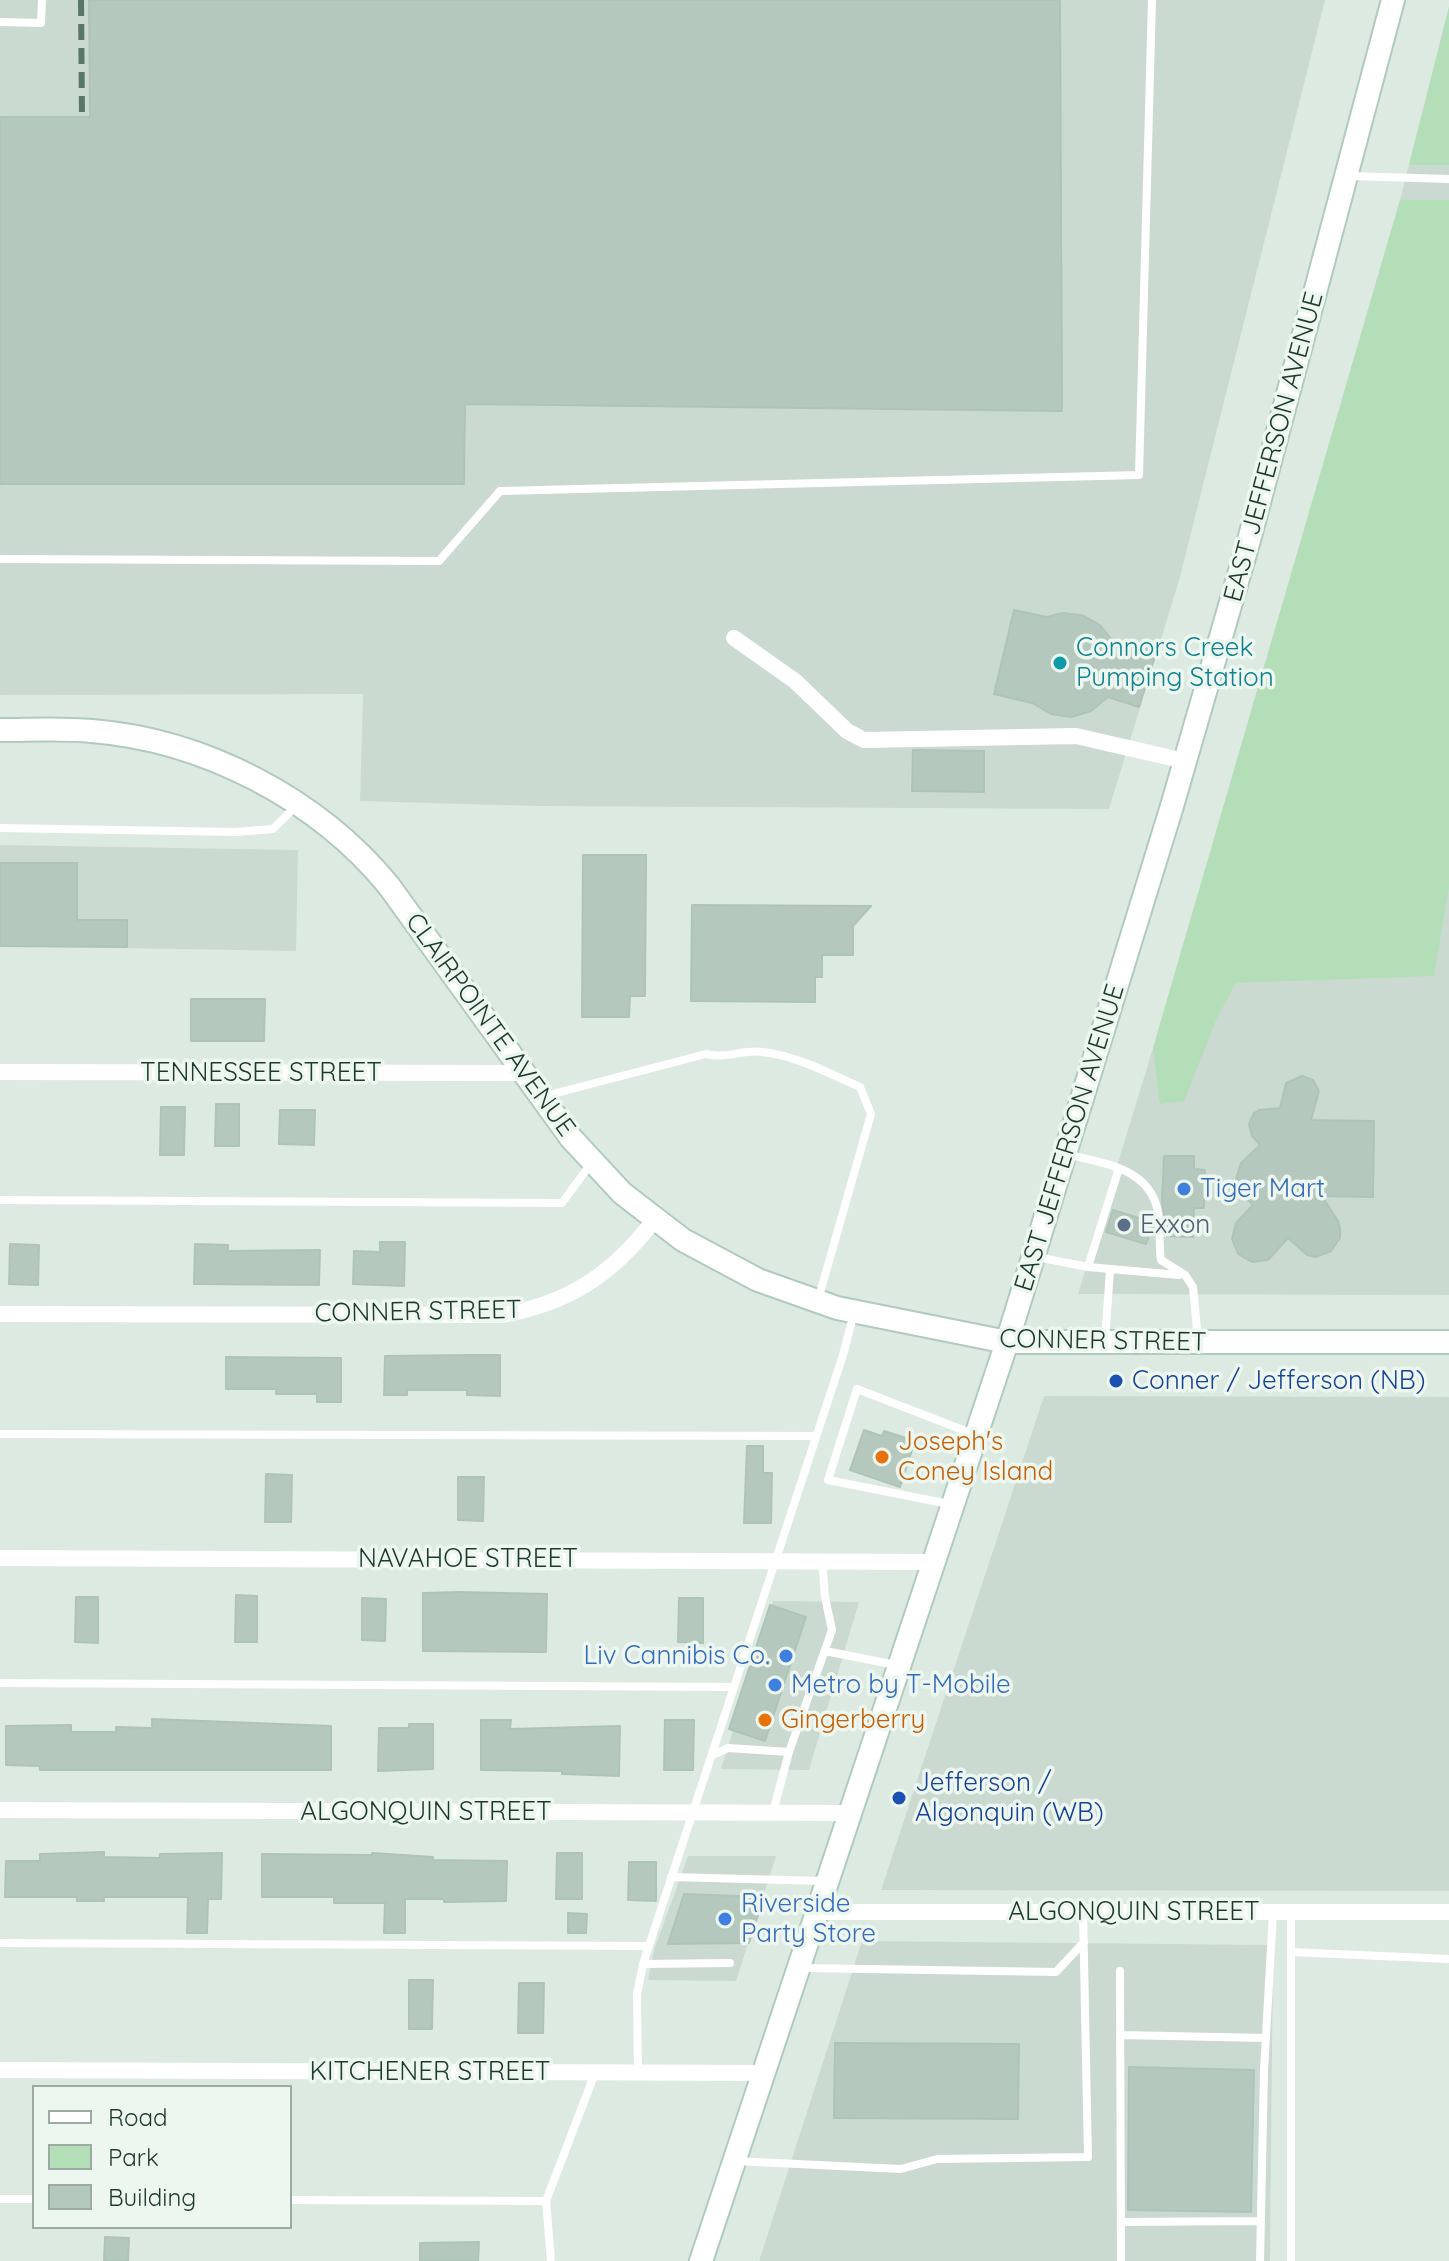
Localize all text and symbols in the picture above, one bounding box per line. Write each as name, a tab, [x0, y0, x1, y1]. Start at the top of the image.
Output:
street label: EAST JEFFERSON AVENUE	[1218, 289, 1330, 605]
place label: Connors Creek Pumping Station	[1076, 632, 1274, 694]
marker: Connors Creek Pumping Station	[1051, 654, 1069, 672]
street label: CLAIRPOINTE AVENUE	[398, 907, 582, 1143]
street label: EAST JEFFERSON AVENUE	[1008, 981, 1132, 1295]
street label: TENNESSEE STREET	[140, 1057, 382, 1089]
place label: Tiger Mart	[1200, 1173, 1325, 1205]
marker: Tiger Mart	[1175, 1180, 1193, 1198]
place label: Exxon	[1140, 1209, 1210, 1241]
marker: Exxon	[1115, 1216, 1133, 1234]
street label: CONNER STREET	[314, 1295, 522, 1329]
street label: CONNER STREET	[999, 1324, 1207, 1358]
place label: Conner / Jefferson (NB)	[1132, 1365, 1426, 1397]
marker: Conner / Jefferson (NB)	[1107, 1372, 1125, 1390]
place label: Joseph's Coney Island	[898, 1426, 1053, 1488]
marker: Joseph's Coney Island	[873, 1448, 891, 1466]
street label: NAVAHOE STREET	[358, 1543, 578, 1575]
place label: Liv Cannibis Co.	[583, 1640, 770, 1672]
marker: Liv Cannibis Co.	[777, 1647, 795, 1665]
place label: Metro by T-Mobile	[791, 1669, 1011, 1701]
marker: Metro by T-Mobile	[766, 1676, 784, 1694]
place label: Gingerberry	[781, 1704, 925, 1736]
marker: Gingerberry	[756, 1711, 774, 1729]
place label: Jefferson / Algonquin (WB)	[915, 1767, 1104, 1828]
marker: Jefferson / Algonquin (WB)	[890, 1789, 908, 1807]
street label: ALGONQUIN STREET	[300, 1796, 552, 1828]
place label: Riverside Party Store	[741, 1888, 876, 1950]
street label: ALGONQUIN STREET	[1008, 1896, 1260, 1928]
marker: Riverside Party Store	[716, 1910, 734, 1928]
street label: KITCHENER STREET	[310, 2056, 550, 2088]
legend	[32, 2085, 292, 2229]
text: Road	[108, 2102, 168, 2132]
text: Park	[108, 2142, 159, 2172]
text: Building	[108, 2182, 196, 2212]

